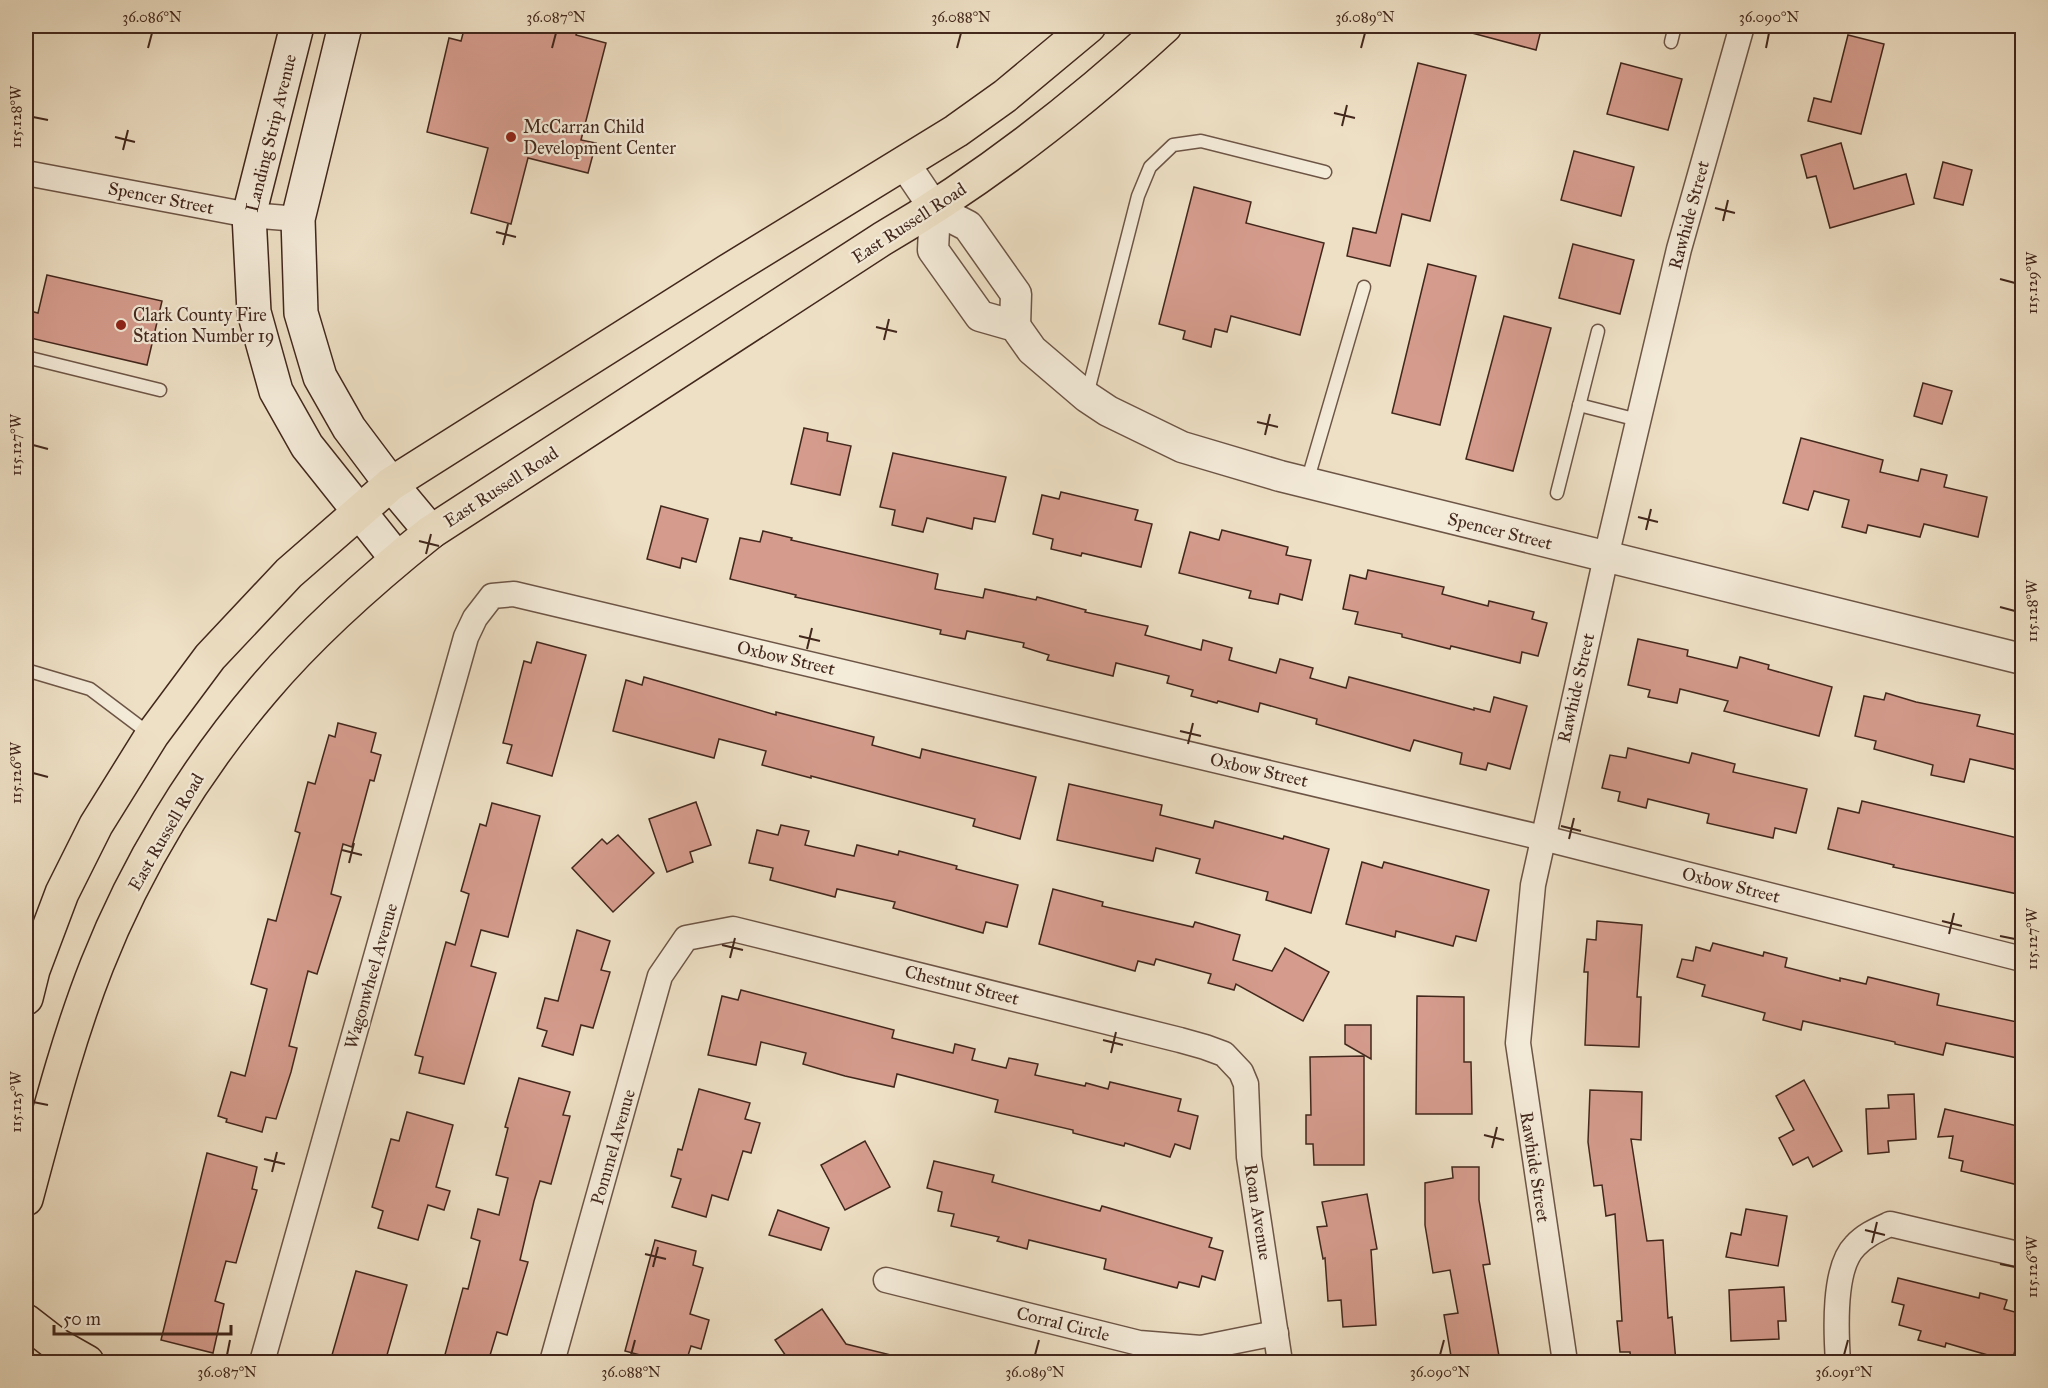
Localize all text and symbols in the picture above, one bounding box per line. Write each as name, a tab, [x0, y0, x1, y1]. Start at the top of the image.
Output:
text: 36.086°N	[122, 8, 182, 26]
text: 36.087°N	[526, 8, 586, 26]
text: 36.088°N	[931, 8, 991, 26]
text: 36.089°N	[1335, 8, 1395, 26]
text: 36.090°N	[1739, 8, 1800, 26]
street label: Landing Strip Avenue	[241, 52, 302, 214]
text: 115.128°W	[7, 85, 25, 148]
place label: McCarran Child Development Center	[523, 116, 676, 159]
marker: McCarran Child Development Center	[504, 130, 518, 144]
street label: Rawhide Street	[1664, 158, 1714, 272]
street label: Spencer Street	[106, 177, 216, 219]
street label: East Russell Road	[848, 178, 970, 268]
text: 115.129°W	[2023, 251, 2041, 314]
place label: Clark County Fire Station Number 19	[133, 304, 275, 347]
marker: Clark County Fire Station Number 19	[114, 318, 128, 332]
text: 115.127°W	[7, 413, 25, 476]
street label: East Russell Road	[440, 442, 562, 532]
street label: Spencer Street	[1445, 507, 1555, 555]
text: 115.128°W	[2023, 579, 2041, 642]
street label: Rawhide Street	[1553, 630, 1599, 745]
street label: Oxbow Street	[735, 636, 838, 680]
text: 115.126°W	[7, 741, 25, 804]
street label: Oxbow Street	[1208, 748, 1311, 792]
street label: East Russell Road	[123, 769, 209, 895]
street label: Oxbow Street	[1680, 862, 1783, 908]
street label: Wagonwheel Avenue	[340, 901, 403, 1052]
text: 115.127°W	[2023, 907, 2041, 970]
street label: Chestnut Street	[903, 960, 1022, 1010]
text: 115.125°W	[7, 1071, 25, 1133]
street label: Pommel Avenue	[586, 1087, 640, 1207]
street label: Rawhide Street	[1515, 1110, 1555, 1225]
street label: Roan Avenue	[1240, 1162, 1276, 1262]
text: 115.126°W	[2023, 1235, 2041, 1298]
scale bar	[54, 1298, 231, 1336]
street label: Corral Circle	[1014, 1302, 1112, 1346]
text: 50 m	[63, 1308, 101, 1330]
text: 36.087°N	[197, 1363, 257, 1381]
text: 36.088°N	[601, 1363, 661, 1381]
text: 36.089°N	[1005, 1363, 1065, 1381]
text: 36.090°N	[1410, 1363, 1471, 1381]
text: 36.091°N	[1815, 1363, 1873, 1381]

